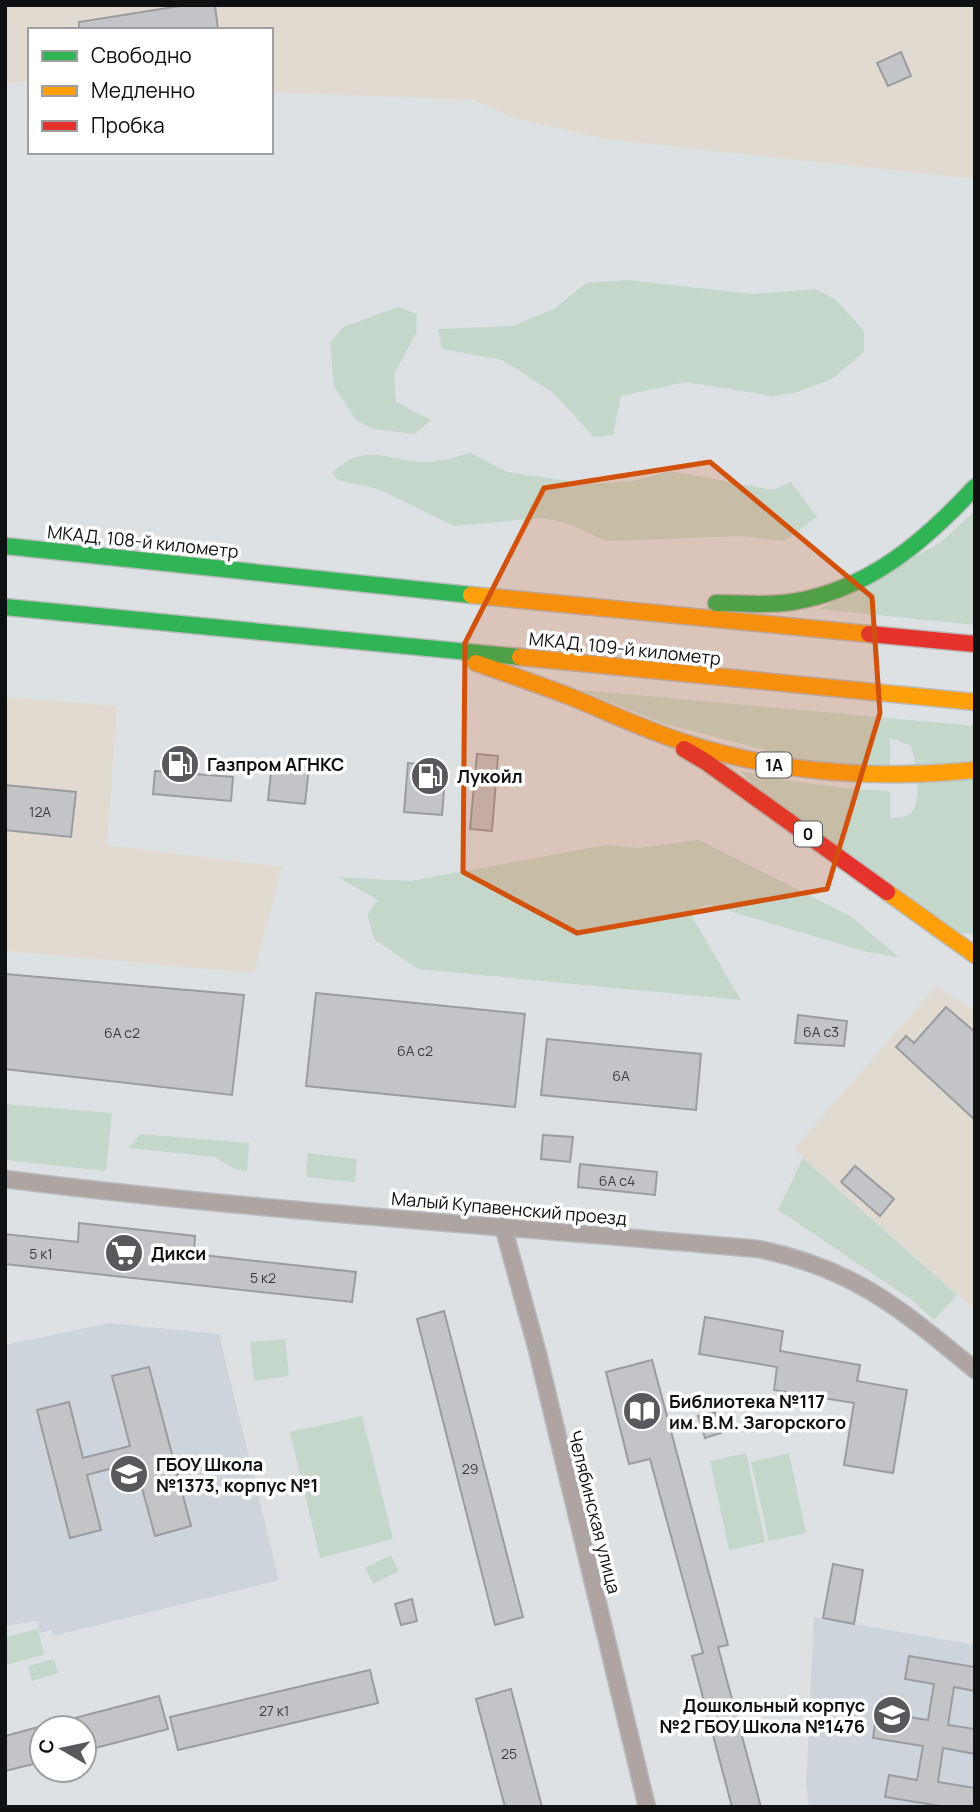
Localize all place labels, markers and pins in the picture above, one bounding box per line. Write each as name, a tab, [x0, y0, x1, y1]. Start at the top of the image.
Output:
fuel station icon: Газпром АГНКС	[159, 743, 201, 785]
place label: Газпром АГНКС	[207, 752, 344, 776]
fuel station icon: Лукойл	[409, 755, 451, 797]
place label: Лукойл	[457, 764, 523, 788]
supermarket icon: Дикси	[103, 1232, 145, 1274]
place label: Дикси	[151, 1241, 206, 1265]
place label: Библиотека №117 им. В.М. Загорского	[669, 1389, 846, 1434]
library icon: Библиотека №117 им. В.М. Загорского	[621, 1390, 663, 1432]
place label: ГБОУ Школа №1373, корпус №1	[156, 1452, 318, 1497]
school or university icon: ГБОУ Школа №1373, корпус №1	[108, 1453, 150, 1495]
place label: Дошкольный корпус №2 ГБОУ Школа №1476	[660, 1693, 865, 1738]
school or university icon: Дошкольный корпус №2 ГБОУ Школа №1476	[871, 1694, 913, 1736]

